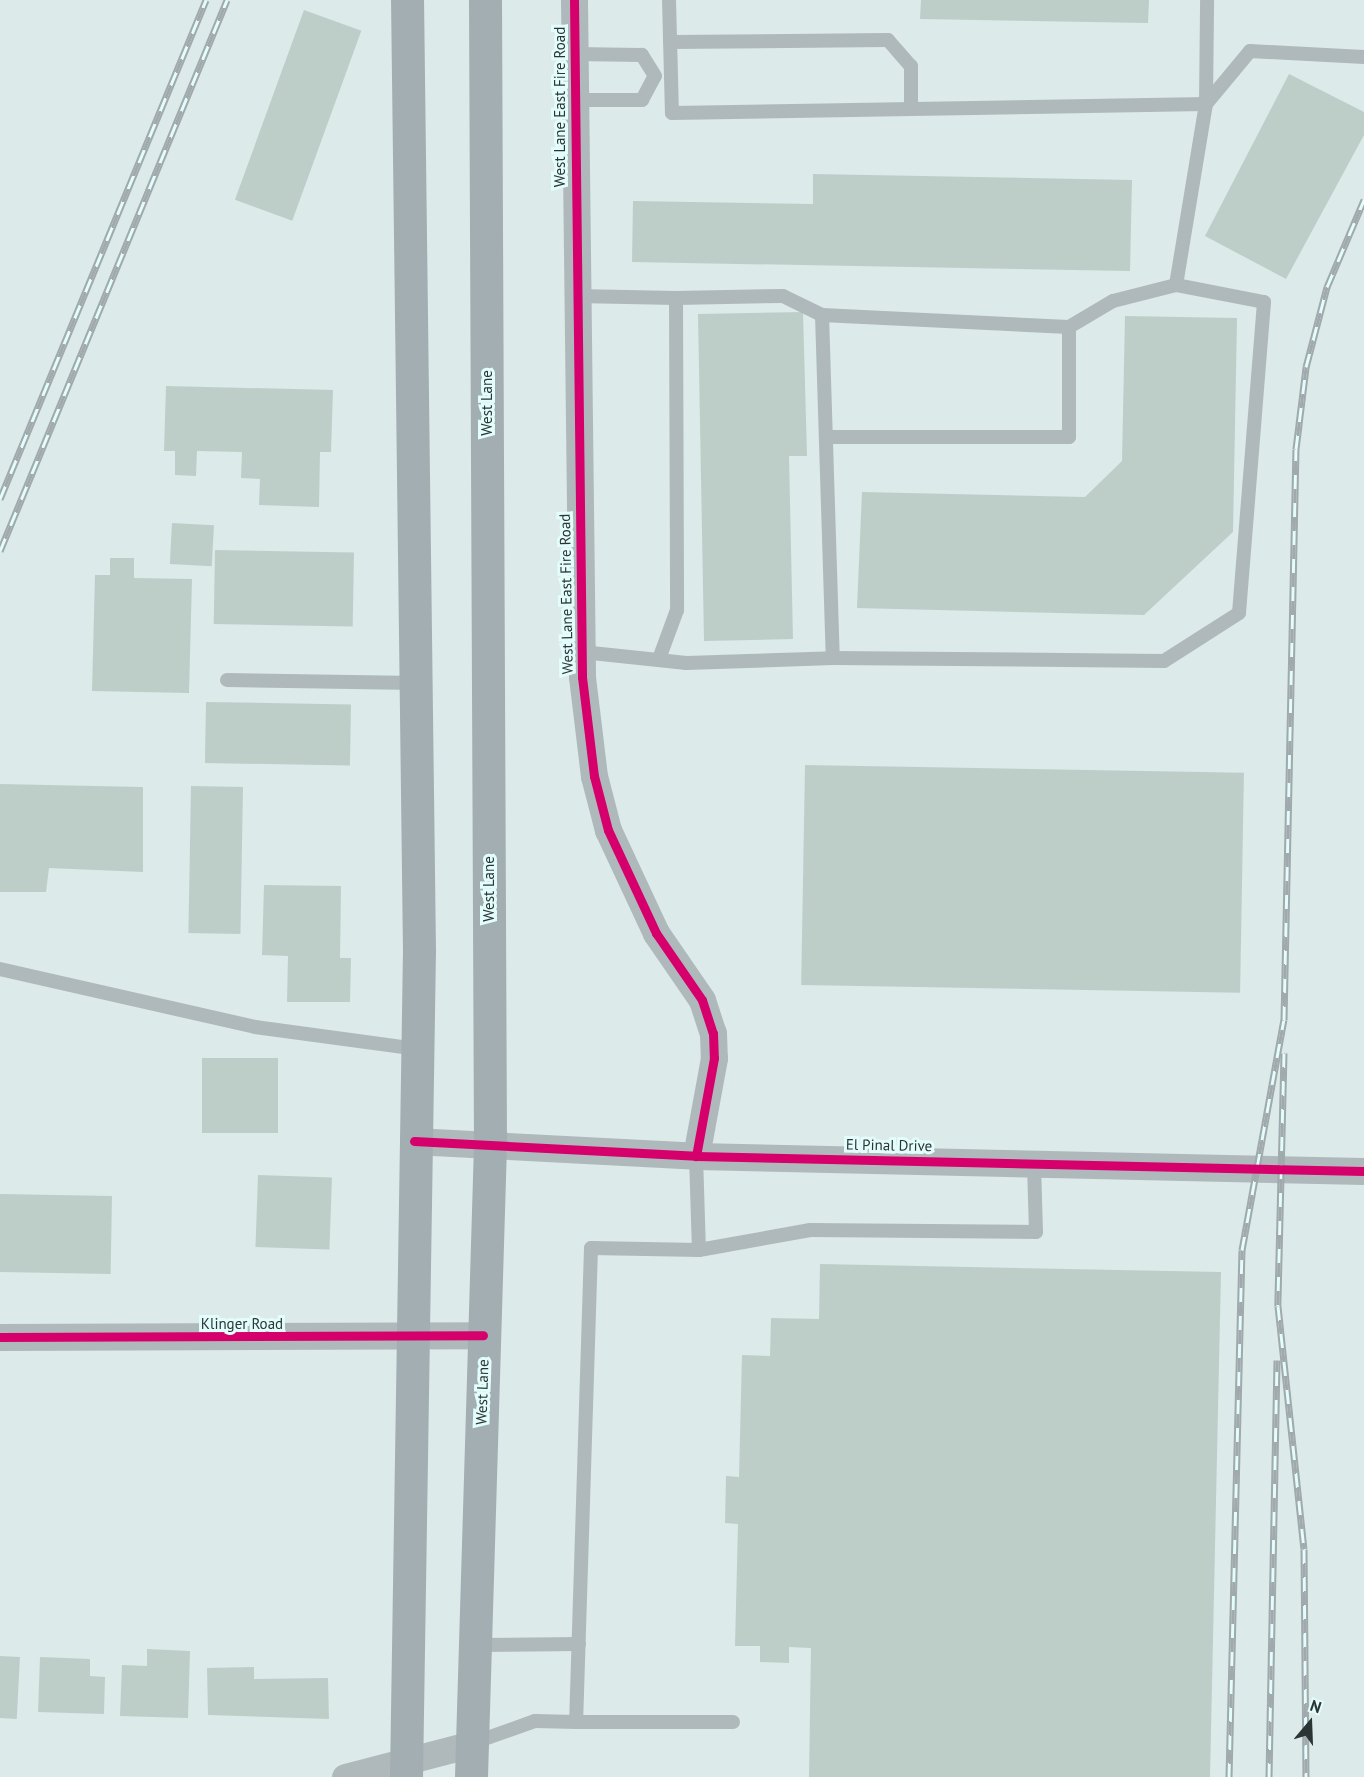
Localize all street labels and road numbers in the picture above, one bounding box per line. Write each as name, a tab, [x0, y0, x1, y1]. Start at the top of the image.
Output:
street label: West Lane East Fire Road	[551, 27, 569, 187]
street label: West Lane	[478, 370, 496, 436]
street label: West Lane East Fire Road	[556, 514, 576, 674]
street label: West Lane	[480, 856, 498, 922]
street label: El Pinal Drive	[846, 1135, 932, 1155]
street label: Klinger Road	[201, 1315, 283, 1333]
street label: West Lane	[472, 1359, 492, 1425]

